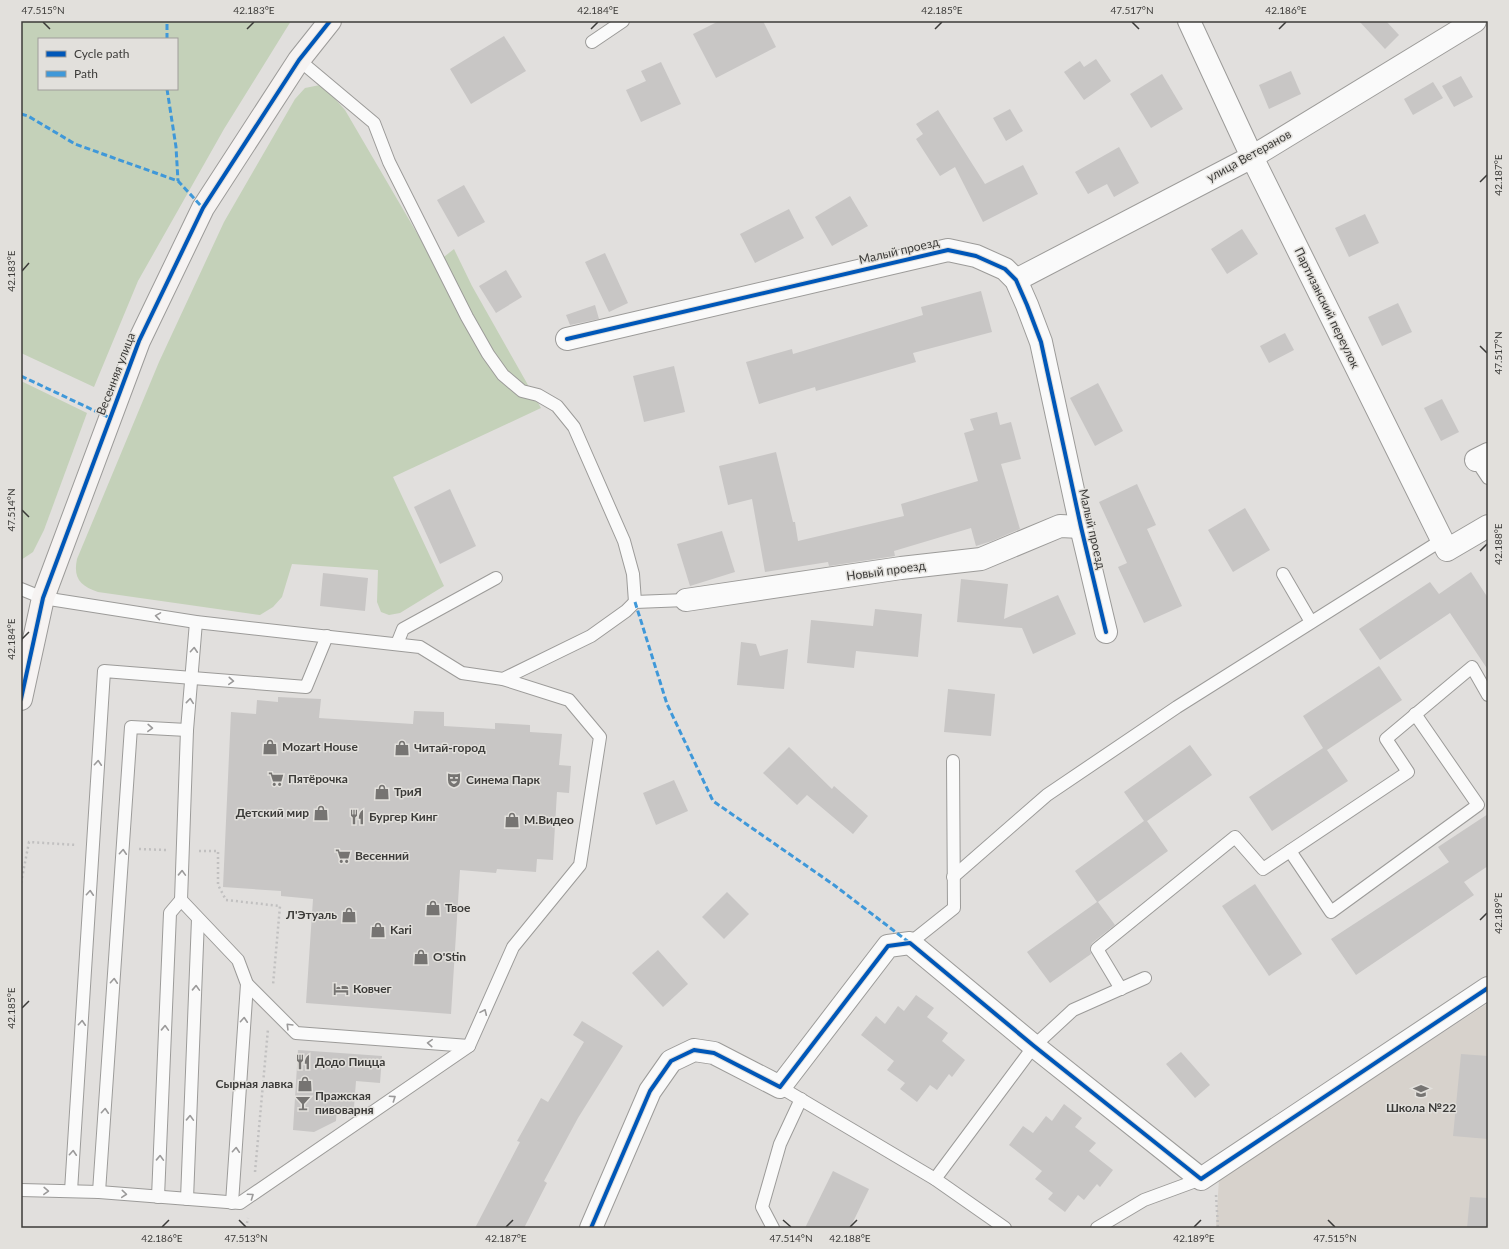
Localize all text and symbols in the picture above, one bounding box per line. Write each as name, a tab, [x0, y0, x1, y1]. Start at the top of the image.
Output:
text: 47.515°N	[21, 4, 65, 16]
text: 42.183°E	[233, 4, 275, 16]
text: 42.184°E	[577, 4, 619, 16]
text: 42.185°E	[921, 4, 963, 16]
text: 47.517°N	[1110, 4, 1154, 16]
text: 42.186°E	[1265, 4, 1307, 16]
legend	[38, 38, 178, 90]
text: Cycle path	[74, 46, 129, 61]
text: Path	[74, 66, 98, 81]
street label: улица Ветеранов	[1204, 126, 1294, 185]
text: 42.187°E	[1492, 154, 1504, 196]
street label: Малый проезд	[857, 234, 941, 267]
street label: Партизанский переулок	[1292, 245, 1364, 371]
text: 42.183°E	[5, 250, 17, 292]
street label: Весенняя улица	[93, 330, 138, 417]
text: 47.517°N	[1492, 331, 1504, 375]
street label: Малый проезд	[1076, 487, 1109, 571]
text: 47.514°N	[5, 488, 17, 532]
text: 42.188°E	[1492, 523, 1504, 565]
street label: Новый проезд	[845, 557, 927, 583]
one-way arrow	[155, 612, 161, 621]
text: 42.184°E	[5, 618, 17, 660]
one-way arrow	[190, 647, 199, 653]
one-way arrow	[228, 677, 234, 686]
one-way arrow	[185, 698, 194, 704]
one-way arrow	[147, 724, 153, 732]
shop icon: Mozart House	[261, 738, 279, 756]
place label: Mozart House	[282, 739, 358, 754]
shop icon: Читай-город	[393, 739, 411, 757]
place label: Читай-город	[414, 740, 486, 755]
one-way arrow	[94, 760, 103, 766]
supermarket icon: Пятёрочка	[267, 770, 285, 788]
place label: Пятёрочка	[288, 771, 348, 786]
theatre icon: Синема Парк	[445, 771, 463, 789]
place label: Синема Парк	[466, 772, 540, 787]
shop icon: ТриЯ	[373, 783, 391, 801]
place label: ТриЯ	[394, 784, 422, 799]
shop icon: Детский мир	[312, 804, 330, 822]
place label: Детский мир	[236, 805, 309, 820]
restaurant icon: Бургер Кинг	[348, 808, 366, 826]
place label: Бургер Кинг	[369, 809, 438, 824]
shop icon: М.Видео	[503, 811, 521, 829]
place label: М.Видео	[524, 812, 574, 827]
supermarket icon: Весенний	[334, 847, 352, 865]
place label: Весенний	[355, 848, 409, 863]
one-way arrow	[118, 849, 127, 855]
one-way arrow	[178, 870, 186, 876]
one-way arrow	[86, 890, 94, 896]
text: 42.189°E	[1492, 892, 1504, 934]
shop icon: Твое	[424, 899, 442, 917]
place label: Твое	[445, 900, 471, 915]
shop icon: Л'Этуаль	[340, 906, 358, 924]
place label: Л'Этуаль	[285, 907, 337, 922]
shop icon: Kari	[369, 921, 387, 939]
place label: Kari	[390, 922, 412, 937]
shop icon: O'Stin	[412, 948, 430, 966]
place label: O'Stin	[433, 949, 466, 964]
one-way arrow	[109, 978, 118, 984]
hotel icon: Ковчег	[332, 980, 350, 998]
place label: Ковчег	[353, 981, 392, 996]
one-way arrow	[191, 985, 200, 991]
text: 42.185°E	[5, 987, 17, 1029]
one-way arrow	[479, 1008, 487, 1016]
one-way arrow	[240, 1017, 249, 1023]
one-way arrow	[77, 1020, 86, 1026]
one-way arrow	[286, 1023, 294, 1031]
one-way arrow	[161, 1025, 169, 1031]
one-way arrow	[427, 1039, 433, 1048]
restaurant icon: Додо Пицца	[294, 1053, 312, 1071]
place label: Додо Пицца	[315, 1054, 385, 1069]
shop icon: Сырная лавка	[296, 1075, 314, 1093]
place label: Сырная лавка	[216, 1076, 293, 1091]
school or university icon: Школа №22	[1412, 1082, 1430, 1100]
place label: Пражская пивоварня	[315, 1088, 374, 1117]
bar icon: Пражская пивоварня	[294, 1094, 312, 1112]
one-way arrow	[388, 1096, 395, 1103]
place label: Школа №22	[1386, 1100, 1456, 1115]
one-way arrow	[100, 1108, 109, 1114]
one-way arrow	[186, 1115, 194, 1121]
one-way arrow	[231, 1147, 240, 1153]
one-way arrow	[69, 1149, 78, 1156]
one-way arrow	[155, 1155, 164, 1161]
one-way arrow	[43, 1186, 49, 1195]
one-way arrow	[121, 1189, 127, 1198]
one-way arrow	[247, 1193, 254, 1201]
text: 42.186°E	[141, 1232, 183, 1244]
text: 47.513°N	[224, 1232, 268, 1244]
text: 42.187°E	[485, 1232, 527, 1244]
text: 47.514°N	[769, 1232, 813, 1244]
text: 42.188°E	[829, 1232, 871, 1244]
text: 42.189°E	[1173, 1232, 1215, 1244]
text: 47.515°N	[1313, 1232, 1357, 1244]

